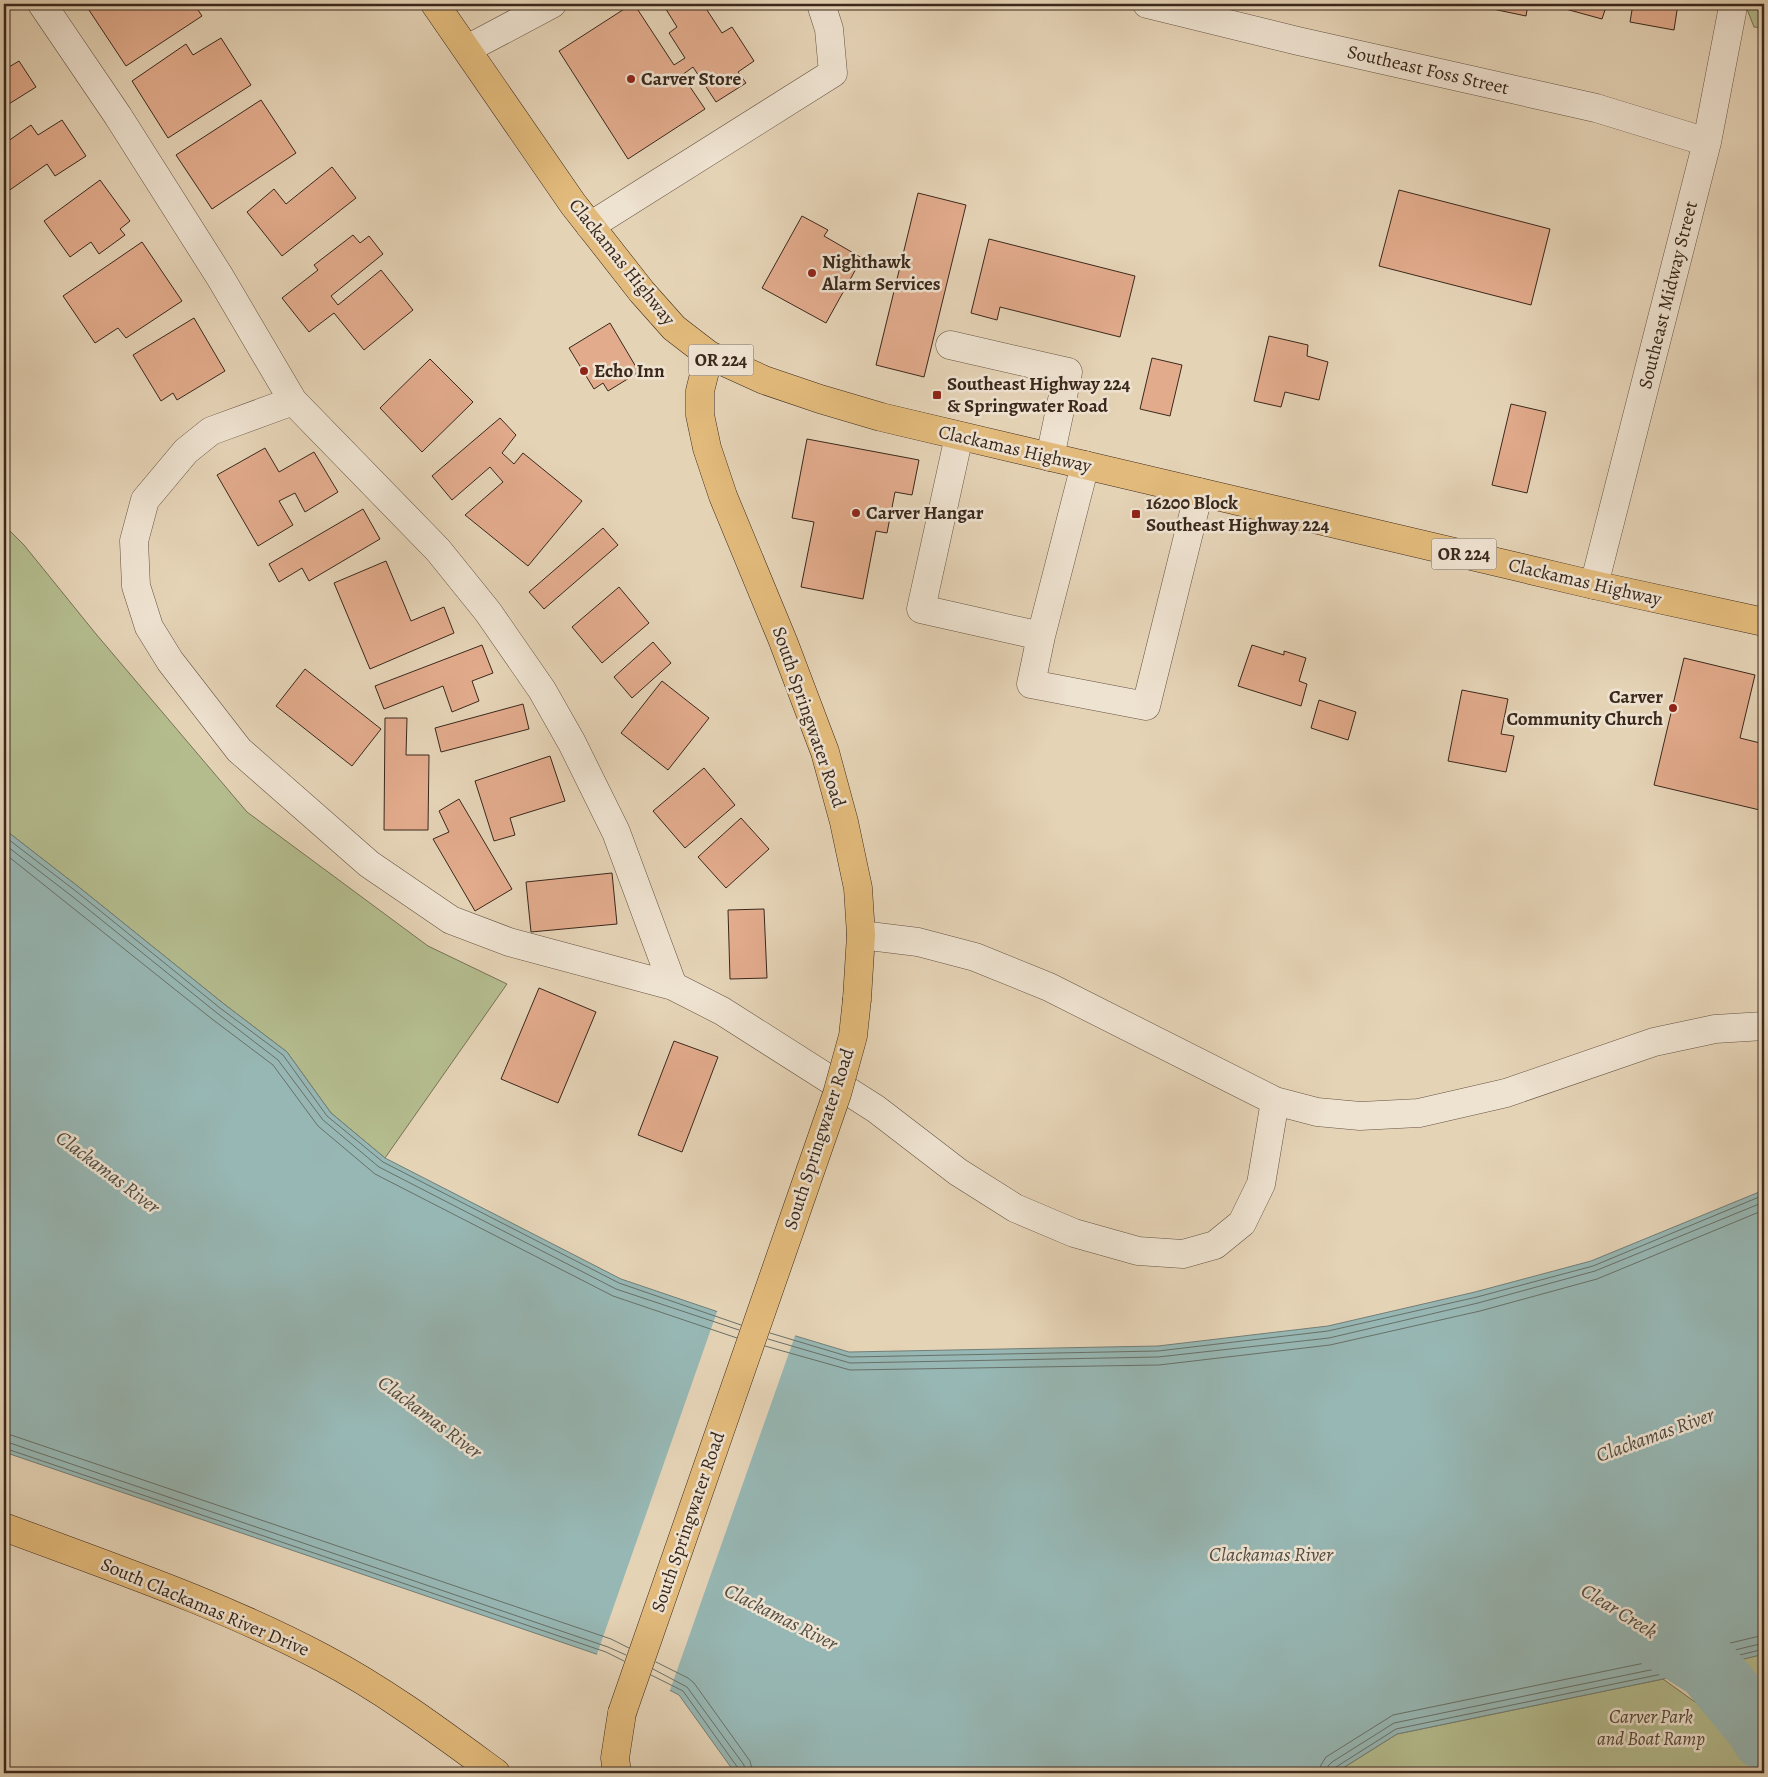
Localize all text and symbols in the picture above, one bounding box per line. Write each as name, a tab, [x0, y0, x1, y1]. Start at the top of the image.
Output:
street label: Southeast Foss Street	[1345, 39, 1511, 101]
place label: Carver Store	[641, 66, 741, 92]
marker: Carver Store	[625, 73, 637, 85]
street label: Clackamas Highway	[563, 193, 682, 331]
street label: Southeast Midway Street	[1632, 198, 1704, 392]
place label: Nighthawk Alarm Services	[821, 249, 941, 297]
marker: Nighthawk Alarm Services	[806, 267, 818, 279]
road number: OR 224	[688, 344, 754, 376]
place label: Echo Inn	[594, 358, 665, 384]
marker: Echo Inn	[578, 365, 590, 377]
place label: Southeast Highway 224 & Springwater Road	[947, 371, 1131, 419]
marker: Southeast Highway 224 & Springwater Road	[931, 389, 943, 401]
street label: Clackamas Highway	[936, 419, 1095, 479]
place label: 16200 Block Southeast Highway 224	[1146, 490, 1330, 538]
place label: Carver Hangar	[866, 500, 984, 526]
marker: Carver Hangar	[850, 507, 862, 519]
marker: 16200 Block Southeast Highway 224	[1130, 508, 1142, 520]
road number: OR 224	[1432, 538, 1496, 570]
street label: Clackamas Highway	[1506, 552, 1665, 612]
street label: South Springwater Road	[766, 623, 852, 812]
place label: Carver Community Church	[1506, 684, 1663, 732]
marker: Carver Community Church	[1667, 702, 1679, 714]
street label: South Springwater Road	[777, 1044, 861, 1233]
water label: Clackamas River	[50, 1124, 166, 1221]
water label: Clackamas River	[372, 1369, 488, 1466]
water label: Clackamas River	[1592, 1401, 1719, 1469]
street label: South Springwater Road	[645, 1427, 731, 1616]
water label: Clackamas River	[1209, 1541, 1334, 1568]
street label: South Clackamas River Drive	[97, 1551, 313, 1663]
water label: Clackamas River	[720, 1577, 843, 1658]
water label: Clear Creek	[1576, 1577, 1662, 1645]
park label: Carver Park and Boat Ramp	[1597, 1704, 1705, 1752]

